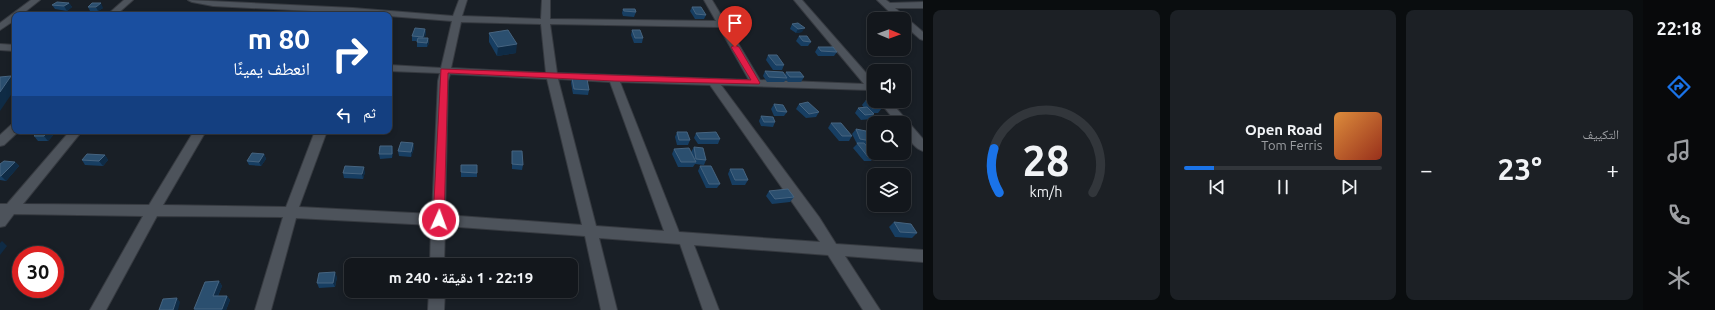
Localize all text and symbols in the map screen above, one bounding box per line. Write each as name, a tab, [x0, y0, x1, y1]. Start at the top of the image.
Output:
pin	[718, 6, 752, 47]
icon: arrive	[724, 12, 746, 34]
north arrow	[867, 12, 911, 56]
map controls	[867, 12, 911, 212]
text: 22:18	[1656, 18, 1702, 38]
text: 80 m	[248, 23, 310, 54]
icon: right	[324, 28, 376, 80]
text: انعطف يمينًا	[233, 58, 310, 78]
button: sound	[867, 64, 911, 108]
icon: directions	[1665, 73, 1693, 101]
icon: left	[333, 104, 355, 126]
text: ثم	[363, 104, 376, 121]
button: search	[867, 116, 911, 160]
text: Open Road	[1245, 121, 1322, 138]
text: التكييف	[1583, 127, 1619, 141]
text: 28	[1023, 137, 1070, 184]
icon: music	[1665, 137, 1693, 165]
text: Tom Ferris	[1261, 138, 1322, 152]
text: 23°	[1497, 152, 1542, 186]
text: −	[1420, 157, 1433, 182]
text: +	[1607, 157, 1619, 182]
button: layers	[867, 168, 911, 212]
icon: previous	[1206, 176, 1228, 198]
icon: pause	[1272, 176, 1294, 198]
icon: next	[1338, 176, 1360, 198]
text: km/h	[1030, 184, 1063, 200]
position arrow	[418, 199, 460, 241]
icon: phone	[1665, 201, 1693, 229]
speed limit sign: 30	[12, 246, 64, 298]
icon: climate	[1665, 264, 1693, 292]
text: 22:19 · 1 دقيقة · 240 m	[389, 269, 533, 286]

